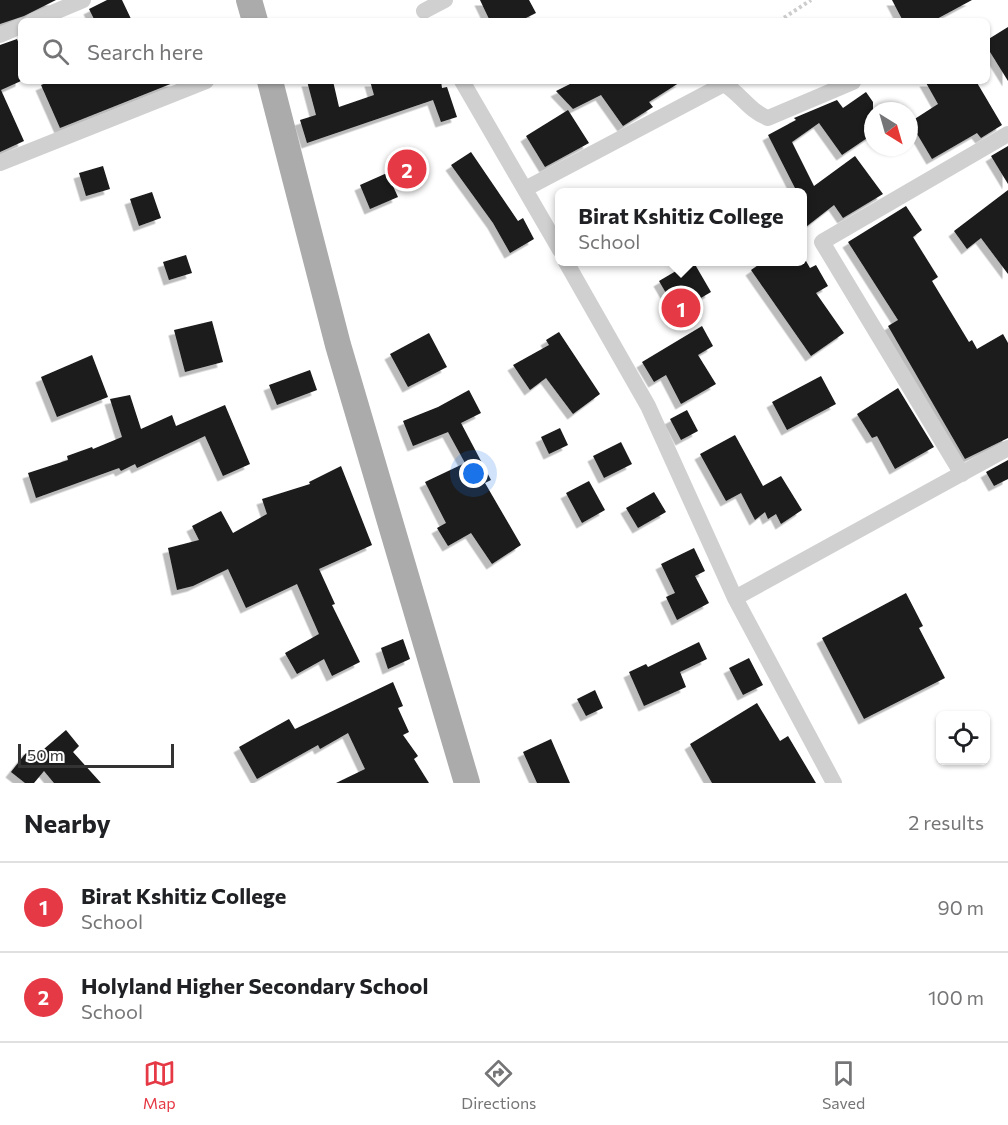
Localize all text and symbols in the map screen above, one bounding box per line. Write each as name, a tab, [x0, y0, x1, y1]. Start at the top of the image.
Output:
search box	[18, 18, 990, 84]
icon: search	[39, 35, 72, 68]
text: Search here	[87, 38, 203, 65]
north arrow	[864, 102, 918, 156]
pin: 2	[388, 146, 426, 192]
popup	[555, 188, 807, 266]
text: Birat Kshitiz College	[578, 202, 784, 229]
text: School	[578, 229, 640, 253]
pin: 1	[662, 286, 700, 330]
your location	[459, 459, 488, 488]
map controls	[936, 711, 990, 765]
button: locate	[936, 711, 990, 765]
scale bar	[18, 741, 174, 768]
text: 50 m	[27, 745, 64, 764]
text: Nearby	[24, 807, 111, 838]
text: 2 results	[908, 810, 984, 834]
text: Birat Kshitiz College	[81, 882, 286, 909]
text: 1	[39, 895, 48, 919]
text: 90 m	[938, 895, 984, 919]
text: School	[81, 909, 143, 933]
text: Holyland Higher Secondary School	[81, 972, 428, 999]
text: 2	[38, 985, 49, 1009]
text: 100 m	[928, 985, 984, 1009]
text: School	[81, 999, 143, 1023]
tab: Map	[143, 1057, 176, 1112]
tab: Directions	[461, 1057, 536, 1112]
tab: Saved	[822, 1057, 865, 1112]

